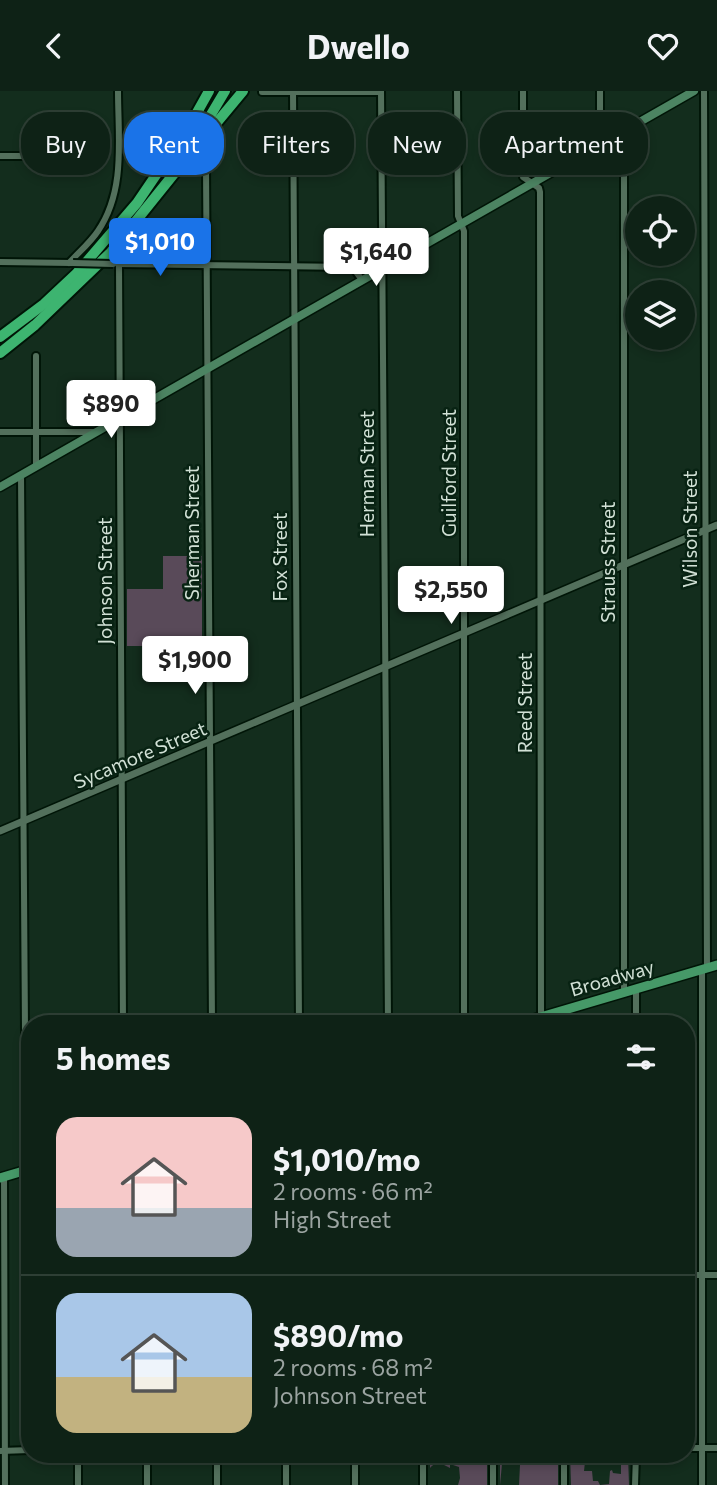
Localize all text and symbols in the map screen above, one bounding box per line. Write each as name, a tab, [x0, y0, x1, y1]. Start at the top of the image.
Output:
text: Dwello	[307, 26, 410, 66]
icon: back	[35, 27, 73, 65]
icon: heart	[644, 27, 682, 65]
chip: Buy	[21, 112, 110, 175]
chip: Rent	[124, 112, 224, 175]
chip: Filters	[238, 112, 354, 175]
chip: New	[368, 112, 466, 175]
chip: Apartment	[480, 112, 648, 175]
map controls	[625, 196, 695, 350]
button: locate	[625, 196, 695, 266]
pin: $1,010	[103, 219, 217, 278]
text: $1,010	[125, 227, 195, 255]
pin: $1,640	[319, 229, 433, 288]
text: $1,640	[340, 237, 412, 265]
button: layers	[625, 280, 695, 350]
pin: $890	[70, 381, 152, 440]
text: $890	[83, 389, 139, 417]
street label: Guilford Street	[437, 409, 460, 537]
street label: Herman Street	[355, 410, 378, 537]
street label: Sherman Street	[180, 466, 203, 600]
street label: Wilson Street	[678, 470, 701, 588]
street label: Strauss Street	[596, 501, 619, 623]
street label: Fox Street	[268, 512, 291, 601]
street label: Johnson Street	[93, 517, 116, 644]
pin: $2,550	[394, 567, 508, 626]
text: $2,550	[414, 575, 488, 603]
pin: $1,900	[138, 637, 252, 696]
text: $1,900	[158, 645, 232, 673]
street label: Reed Street	[513, 653, 536, 753]
street label: Sycamore Street	[70, 716, 210, 793]
street label: Broadway	[567, 955, 657, 1000]
icon: filters	[622, 1038, 660, 1076]
text: 5 homes	[56, 1039, 170, 1076]
text: $1,010/mo	[273, 1140, 420, 1177]
icon: home	[112, 1145, 196, 1229]
text: 2 rooms · 66 m²	[273, 1177, 433, 1205]
text: High Street	[273, 1205, 391, 1233]
text: $890/mo	[273, 1316, 403, 1353]
icon: home	[112, 1321, 196, 1405]
text: 2 rooms · 68 m²	[273, 1353, 433, 1381]
text: Johnson Street	[273, 1381, 427, 1409]

